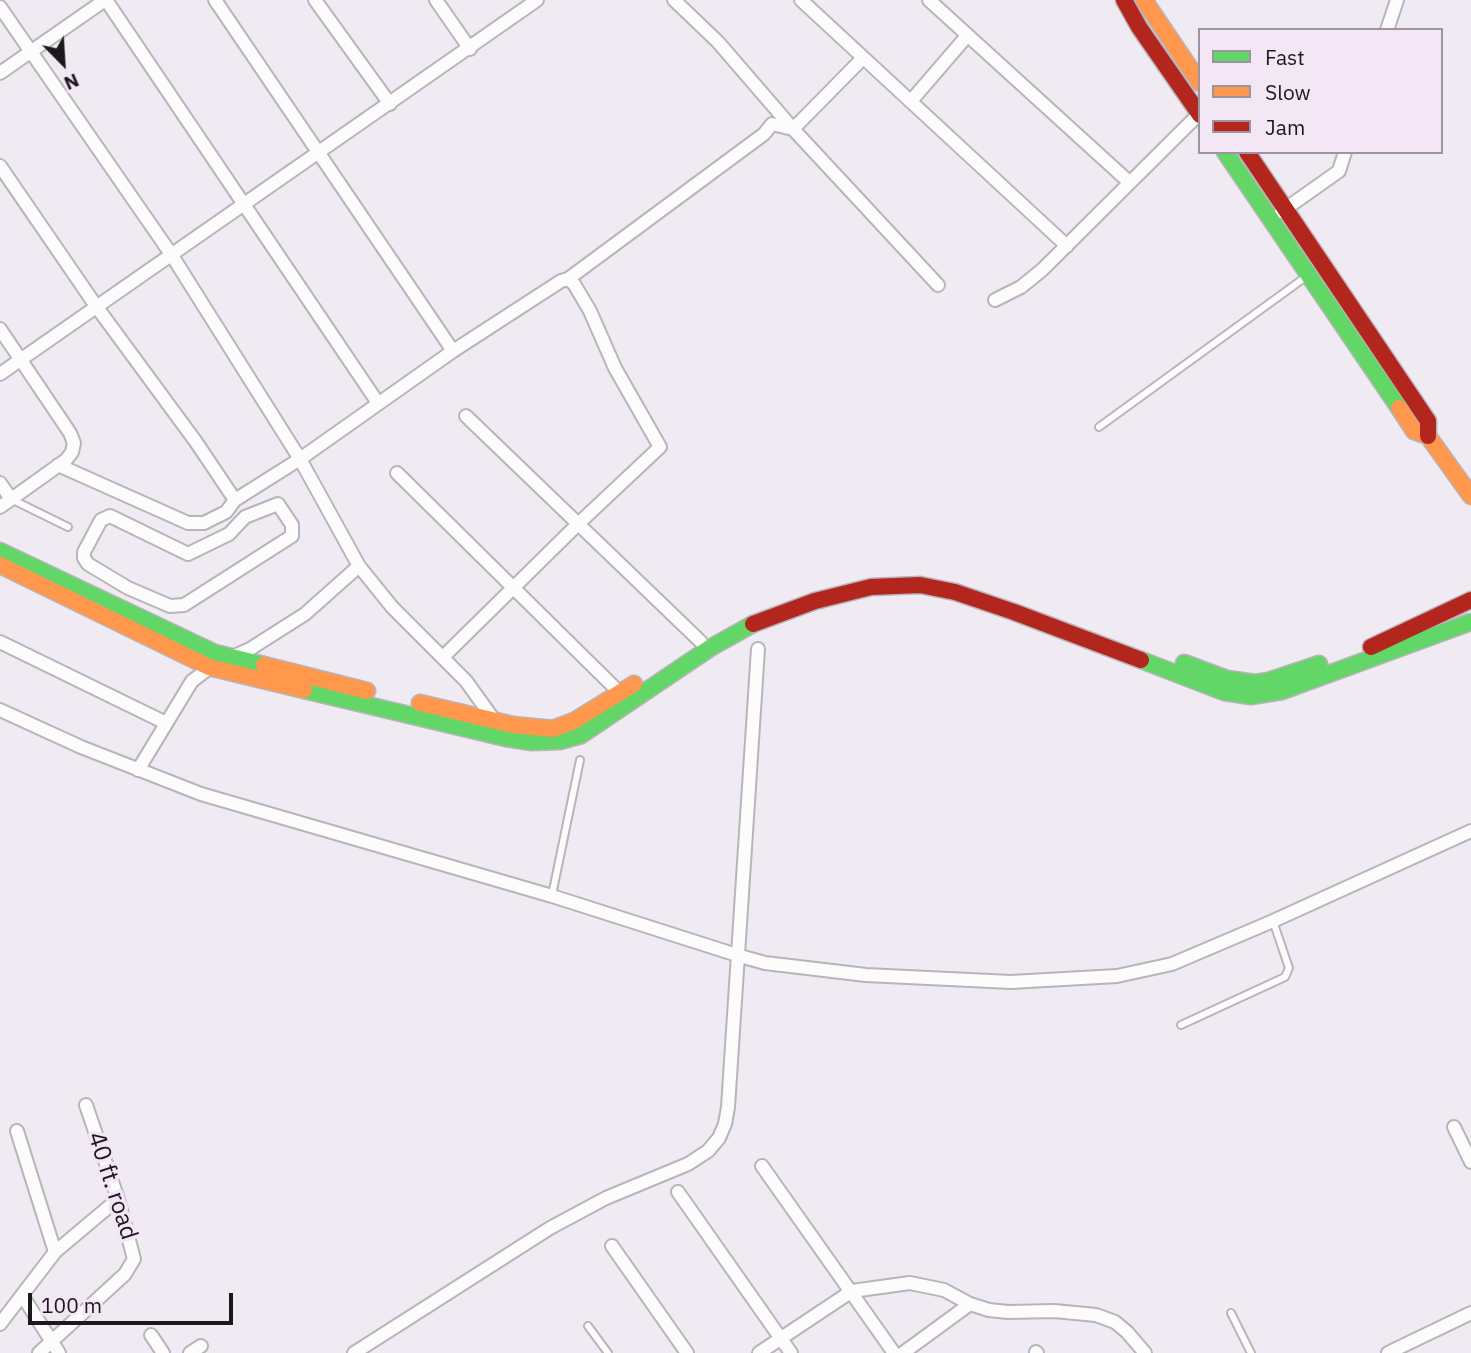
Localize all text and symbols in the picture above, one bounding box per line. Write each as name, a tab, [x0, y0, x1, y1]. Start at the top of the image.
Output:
north arrow	[28, 28, 98, 98]
legend	[1198, 28, 1443, 154]
text: Fast	[1265, 43, 1305, 71]
text: N	[60, 68, 83, 96]
text: Slow	[1265, 78, 1311, 106]
text: Jam	[1265, 113, 1305, 141]
street label: 40 ft. road	[81, 1128, 143, 1244]
scale bar	[32, 1280, 236, 1324]
text: 100 m	[41, 1291, 102, 1319]

